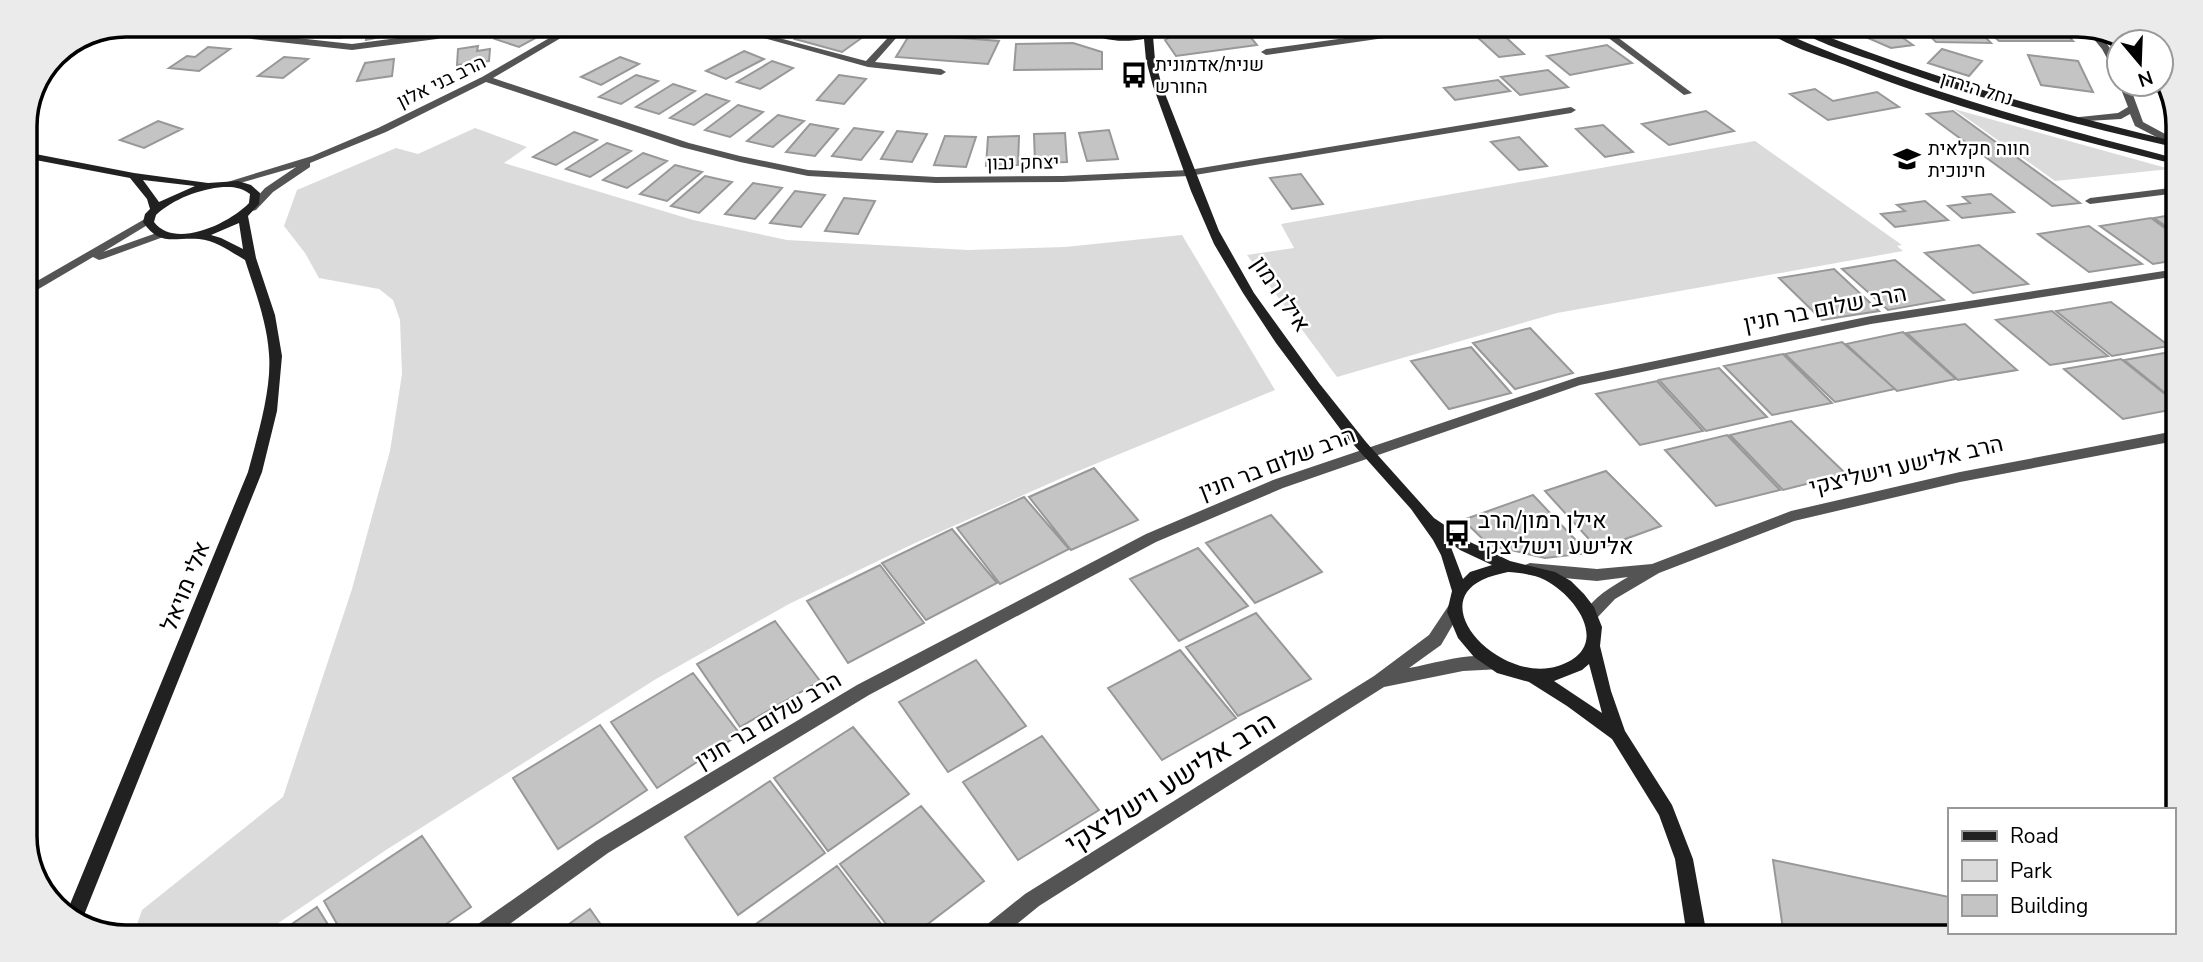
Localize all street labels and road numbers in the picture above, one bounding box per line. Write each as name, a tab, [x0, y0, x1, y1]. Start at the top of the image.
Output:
street label: הרב בני אלון	[393, 49, 490, 115]
street label: נחל הירדן	[1937, 66, 2016, 112]
street label: יצחק נבון	[987, 149, 1059, 177]
street label: אילן רמון	[1244, 250, 1317, 338]
street label: הרב שלום בר חנין	[1741, 277, 1909, 339]
street label: הרב שלום בר חנין	[1194, 419, 1360, 508]
street label: הרב אלישע וישליצקי	[1806, 428, 2006, 503]
street label: אלי מויאל	[153, 537, 217, 636]
street label: הרב שלום בר חנין	[689, 665, 847, 776]
street label: הרב אלישע וישליצקי	[1058, 703, 1283, 863]

